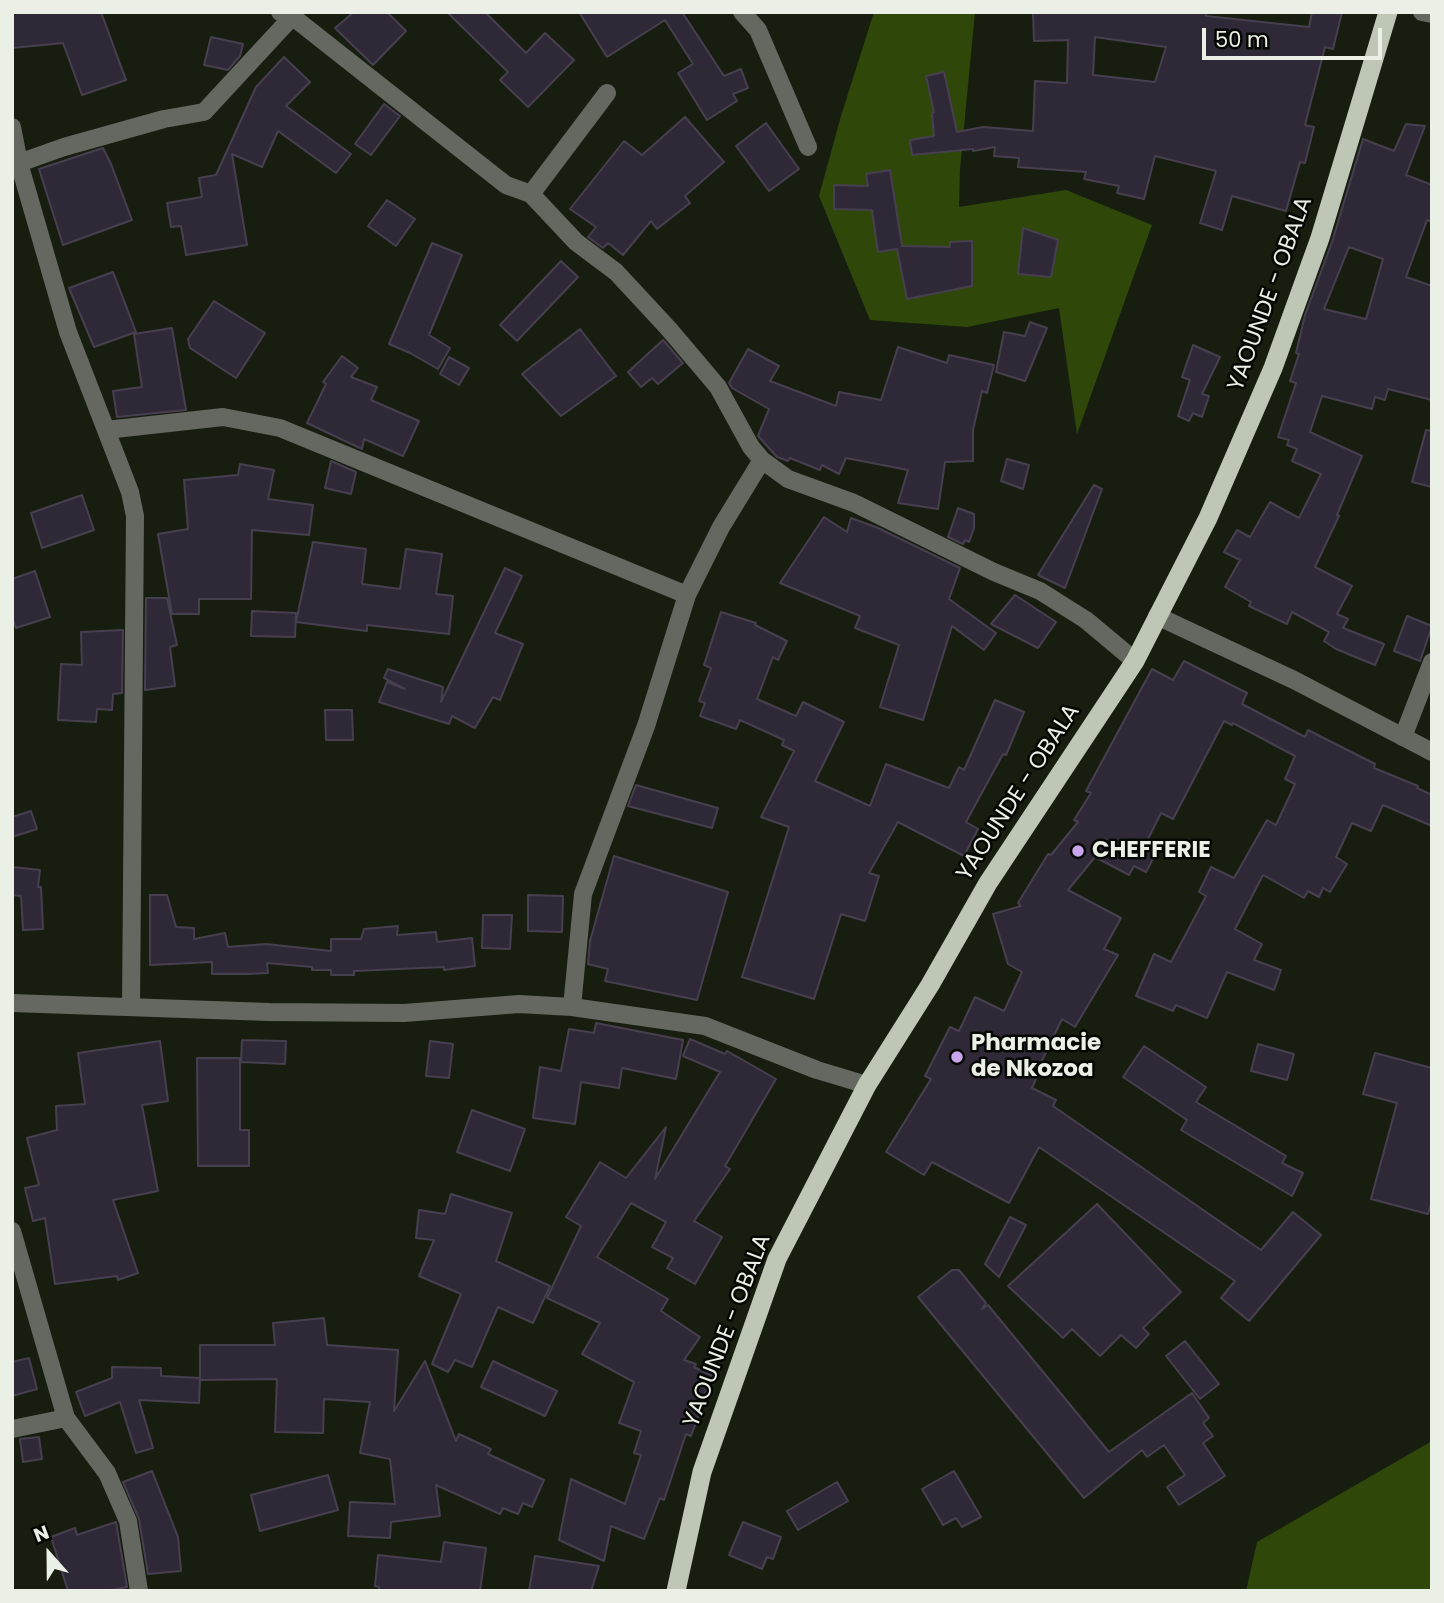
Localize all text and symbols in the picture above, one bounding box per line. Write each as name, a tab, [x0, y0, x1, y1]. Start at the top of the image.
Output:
scale bar	[1206, 14, 1386, 58]
text: 50 m	[1215, 25, 1269, 54]
street label: YAOUNDE - OBALA	[1223, 193, 1319, 395]
street label: YAOUNDE - OBALA	[952, 700, 1086, 886]
place label: CHEFFERIE	[1092, 837, 1211, 865]
marker: CHEFFERIE	[1070, 843, 1086, 859]
place label: Pharmacie de Nkozoa	[971, 1030, 1101, 1084]
marker: Pharmacie de Nkozoa	[949, 1049, 965, 1065]
street label: YAOUNDE - OBALA	[678, 1230, 778, 1432]
north arrow	[14, 1519, 84, 1589]
text: N	[30, 1519, 53, 1549]

